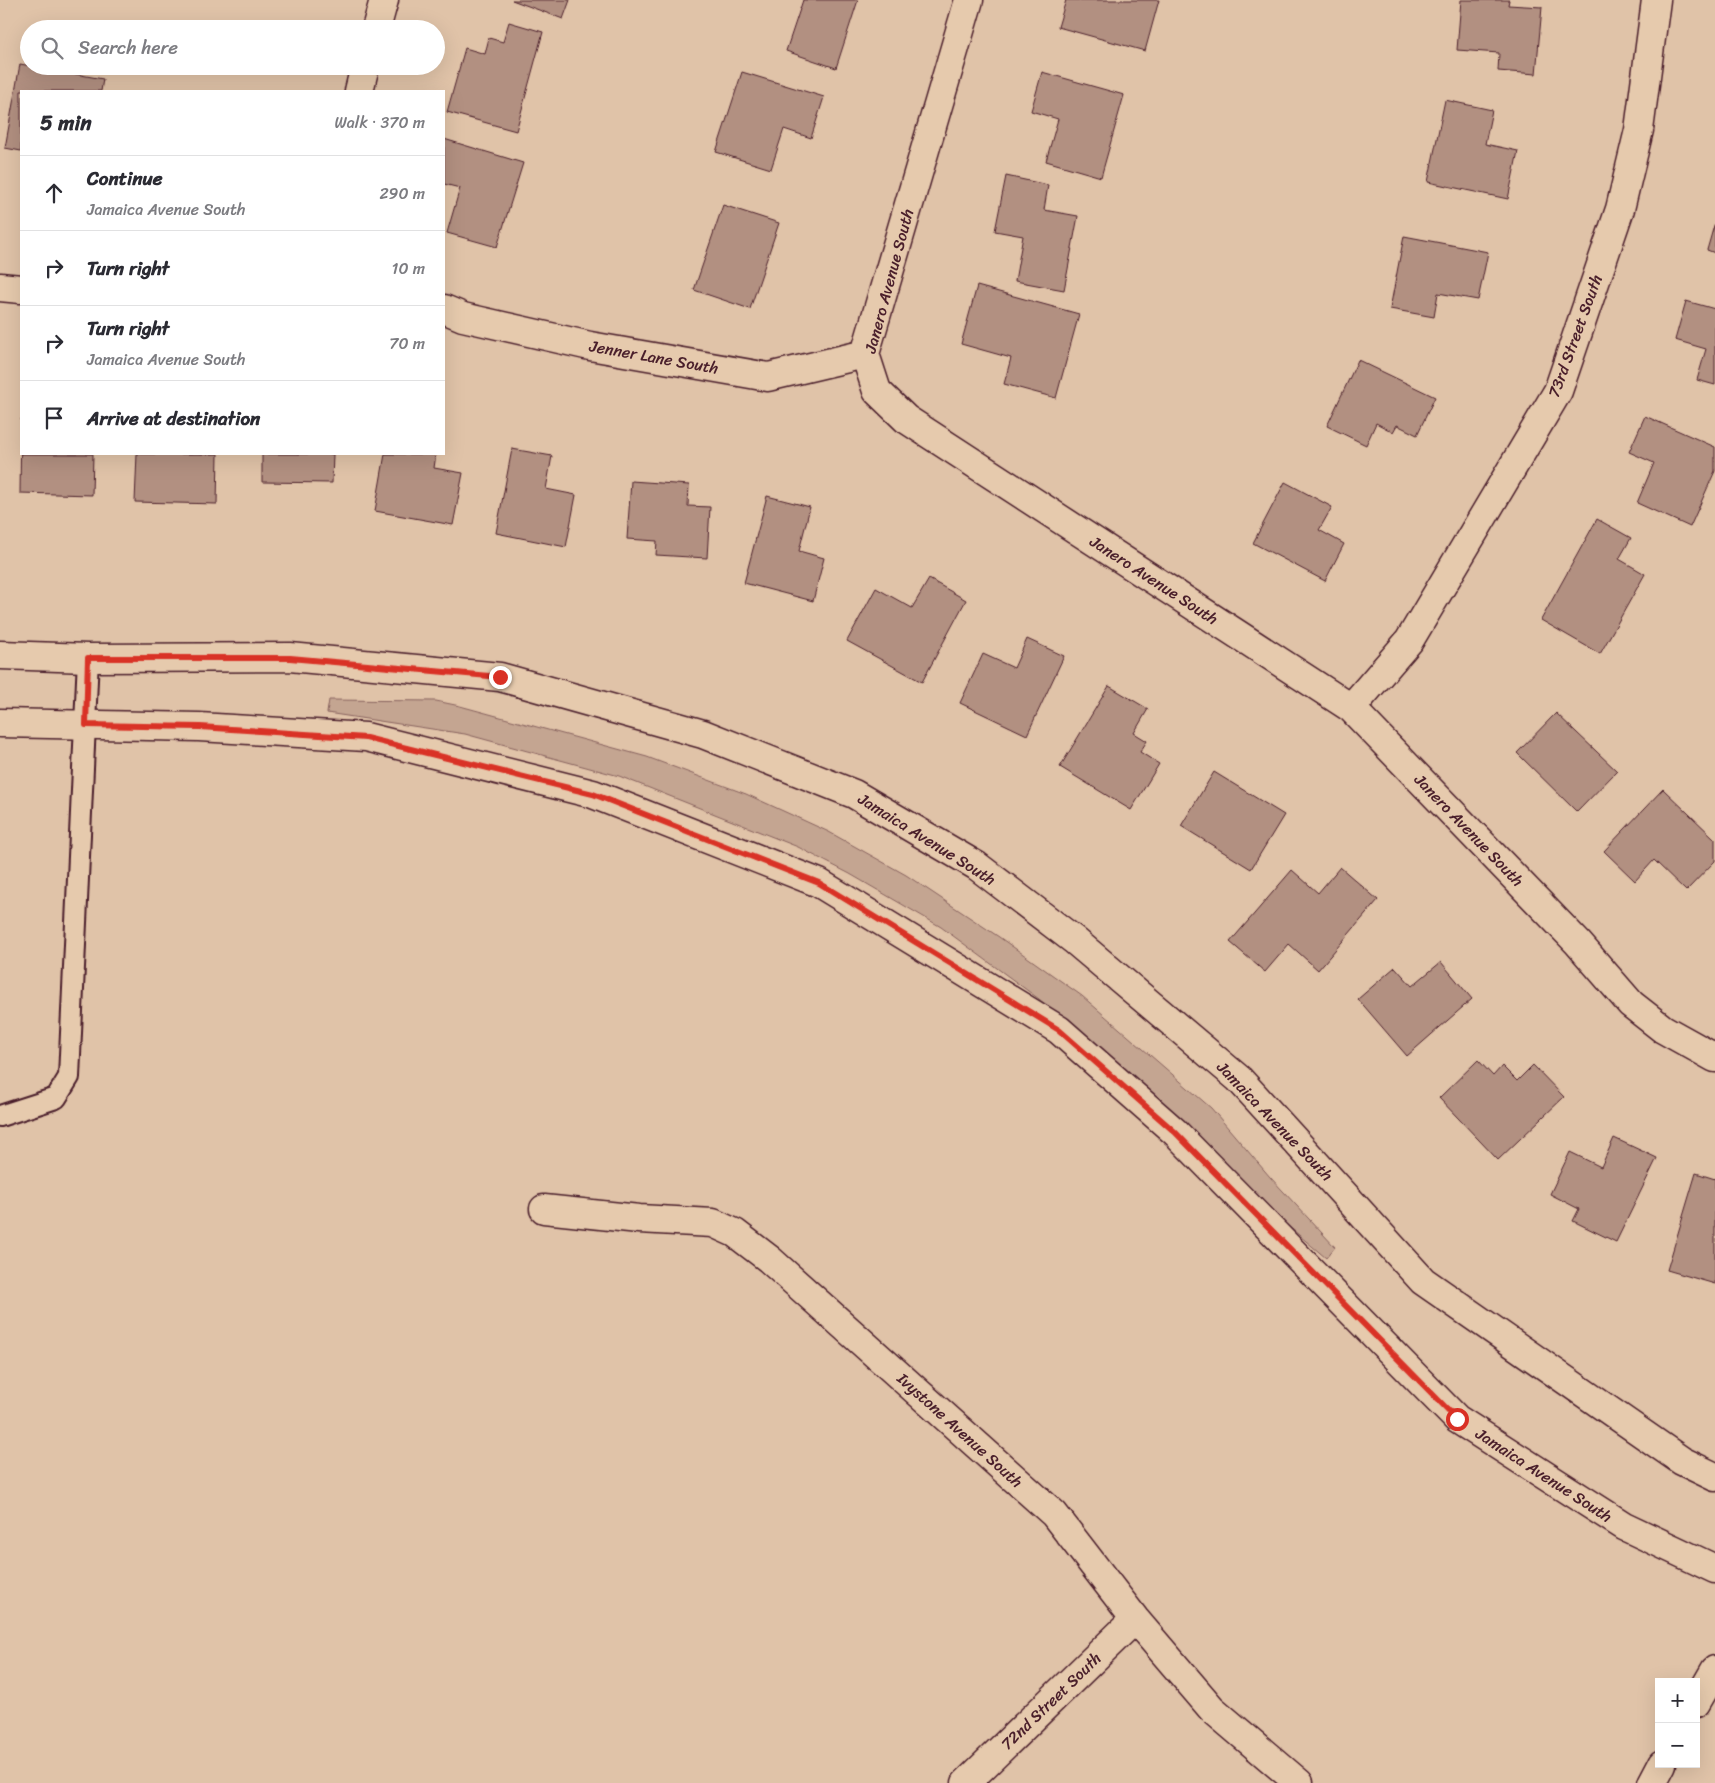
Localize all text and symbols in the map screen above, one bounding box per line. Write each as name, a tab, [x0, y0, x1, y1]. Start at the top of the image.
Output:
search box	[20, 20, 445, 75]
text: Search here	[78, 31, 178, 64]
icon: search	[38, 34, 66, 62]
text: 5 min	[40, 104, 92, 142]
text: Walk · 370 m	[334, 108, 425, 137]
text: Continue	[87, 162, 163, 195]
icon: ahead	[40, 179, 68, 207]
text: 290 m	[379, 179, 425, 208]
text: Jamaica Avenue South	[87, 195, 245, 224]
street label: Janero Avenue South	[856, 206, 922, 357]
text: Turn right	[87, 252, 169, 285]
icon: right	[40, 254, 68, 282]
text: 10 m	[392, 254, 425, 283]
street label: 73rd Street South	[1539, 270, 1611, 402]
text: Turn right	[87, 312, 169, 345]
icon: right	[40, 329, 68, 357]
text: 70 m	[389, 329, 425, 358]
street label: Jenner Lane South	[586, 331, 721, 383]
text: Jamaica Avenue South	[87, 345, 245, 374]
text: Arrive at destination	[87, 402, 260, 435]
icon: arrive	[40, 404, 68, 432]
street label: Janero Avenue South	[1083, 527, 1224, 633]
route end	[489, 666, 512, 689]
street label: Janero Avenue South	[1406, 766, 1531, 893]
street label: Jamaica Avenue South	[851, 784, 1002, 893]
street label: Jamaica Avenue South	[1209, 1053, 1340, 1188]
street label: Ivystone Avenue South	[889, 1364, 1030, 1495]
route start	[1446, 1408, 1469, 1431]
street label: Jamaica Avenue South	[1469, 1419, 1618, 1530]
street label: 72nd Street South	[994, 1645, 1108, 1757]
map controls	[1655, 1678, 1700, 1768]
button: +	[1655, 1678, 1700, 1723]
button: −	[1655, 1723, 1700, 1768]

